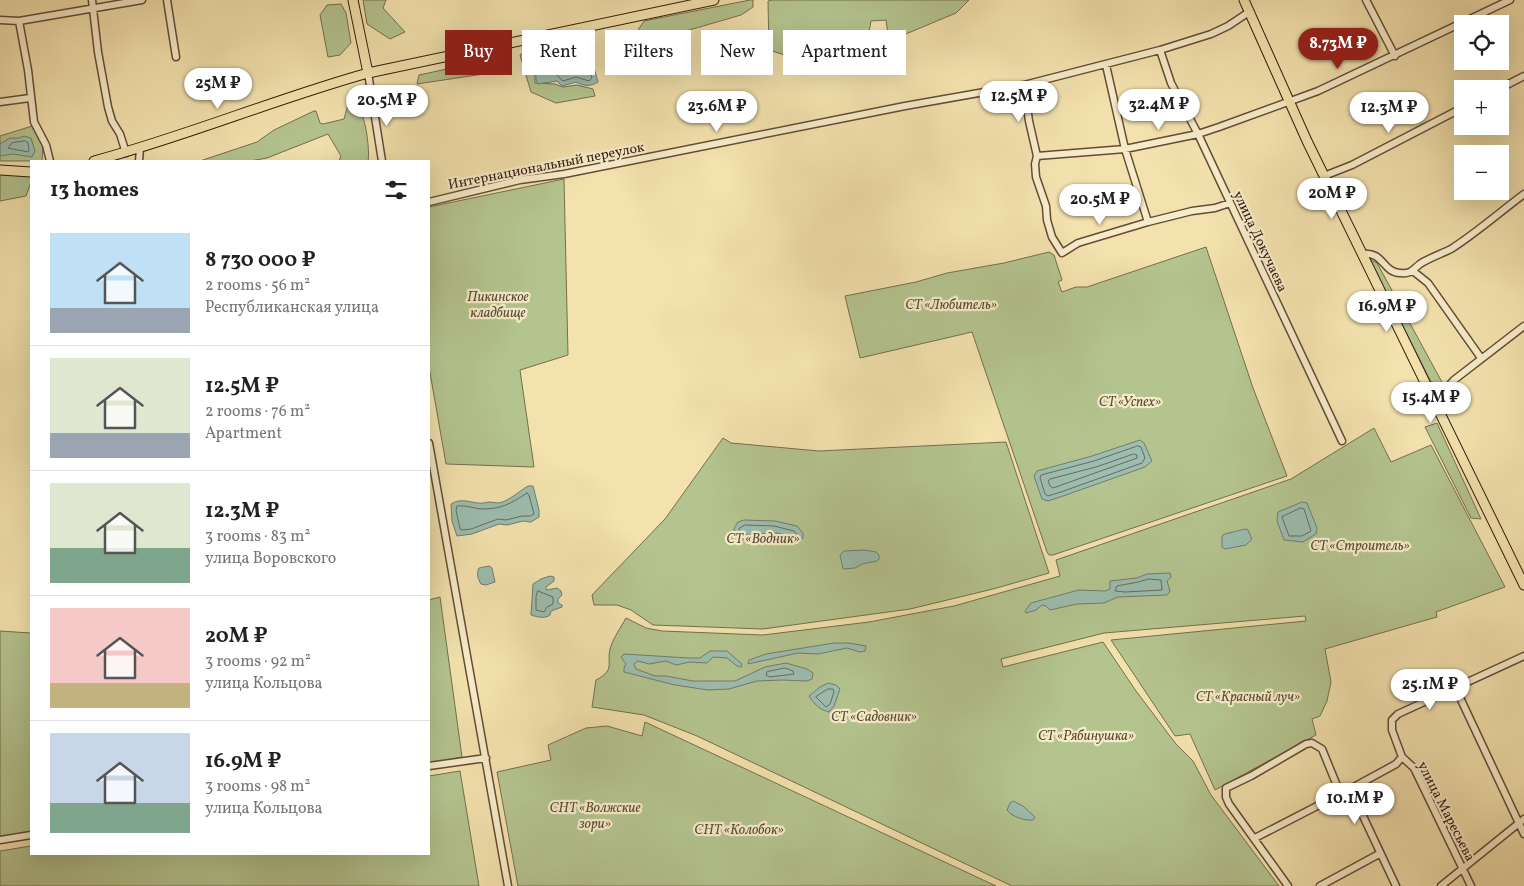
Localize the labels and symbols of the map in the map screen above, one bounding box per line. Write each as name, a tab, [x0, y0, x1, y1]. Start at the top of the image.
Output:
pin: 8.73M ₽	[1292, 28, 1384, 70]
pin: 25M ₽	[183, 68, 253, 110]
pin: 12.5M ₽	[973, 80, 1065, 123]
pin: 20.5M ₽	[341, 84, 433, 127]
pin: 32.4M ₽	[1113, 88, 1205, 131]
pin: 23.6M ₽	[671, 90, 763, 133]
pin: 12.3M ₽	[1343, 92, 1435, 134]
street label: Интернациональный переулок	[447, 138, 647, 195]
pin: 20M ₽	[1297, 178, 1367, 220]
pin: 20.5M ₽	[1054, 184, 1146, 226]
street label: улица Докучаева	[1228, 188, 1291, 295]
park label: Пикинское кладбище	[467, 288, 529, 323]
pin: 16.9M ₽	[1341, 290, 1433, 333]
park label: СТ «Любитель»	[905, 296, 997, 315]
pin: 15.4M ₽	[1385, 382, 1477, 424]
park label: СТ «Успех»	[1099, 393, 1161, 412]
park label: СТ «Водник»	[726, 530, 800, 549]
park label: СТ «Строитель»	[1310, 537, 1410, 556]
pin: 25.1M ₽	[1384, 668, 1476, 711]
park label: СТ «Красный луч»	[1196, 688, 1300, 707]
park label: СТ «Садовник»	[831, 708, 917, 727]
park label: СТ «Рябинушка»	[1038, 727, 1134, 746]
street label: улица Маресьева	[1412, 758, 1479, 865]
pin: 10.1M ₽	[1309, 782, 1401, 825]
park label: СНТ «Волжские зори»	[549, 799, 641, 834]
park label: СНТ «Колобок»	[694, 821, 784, 840]

